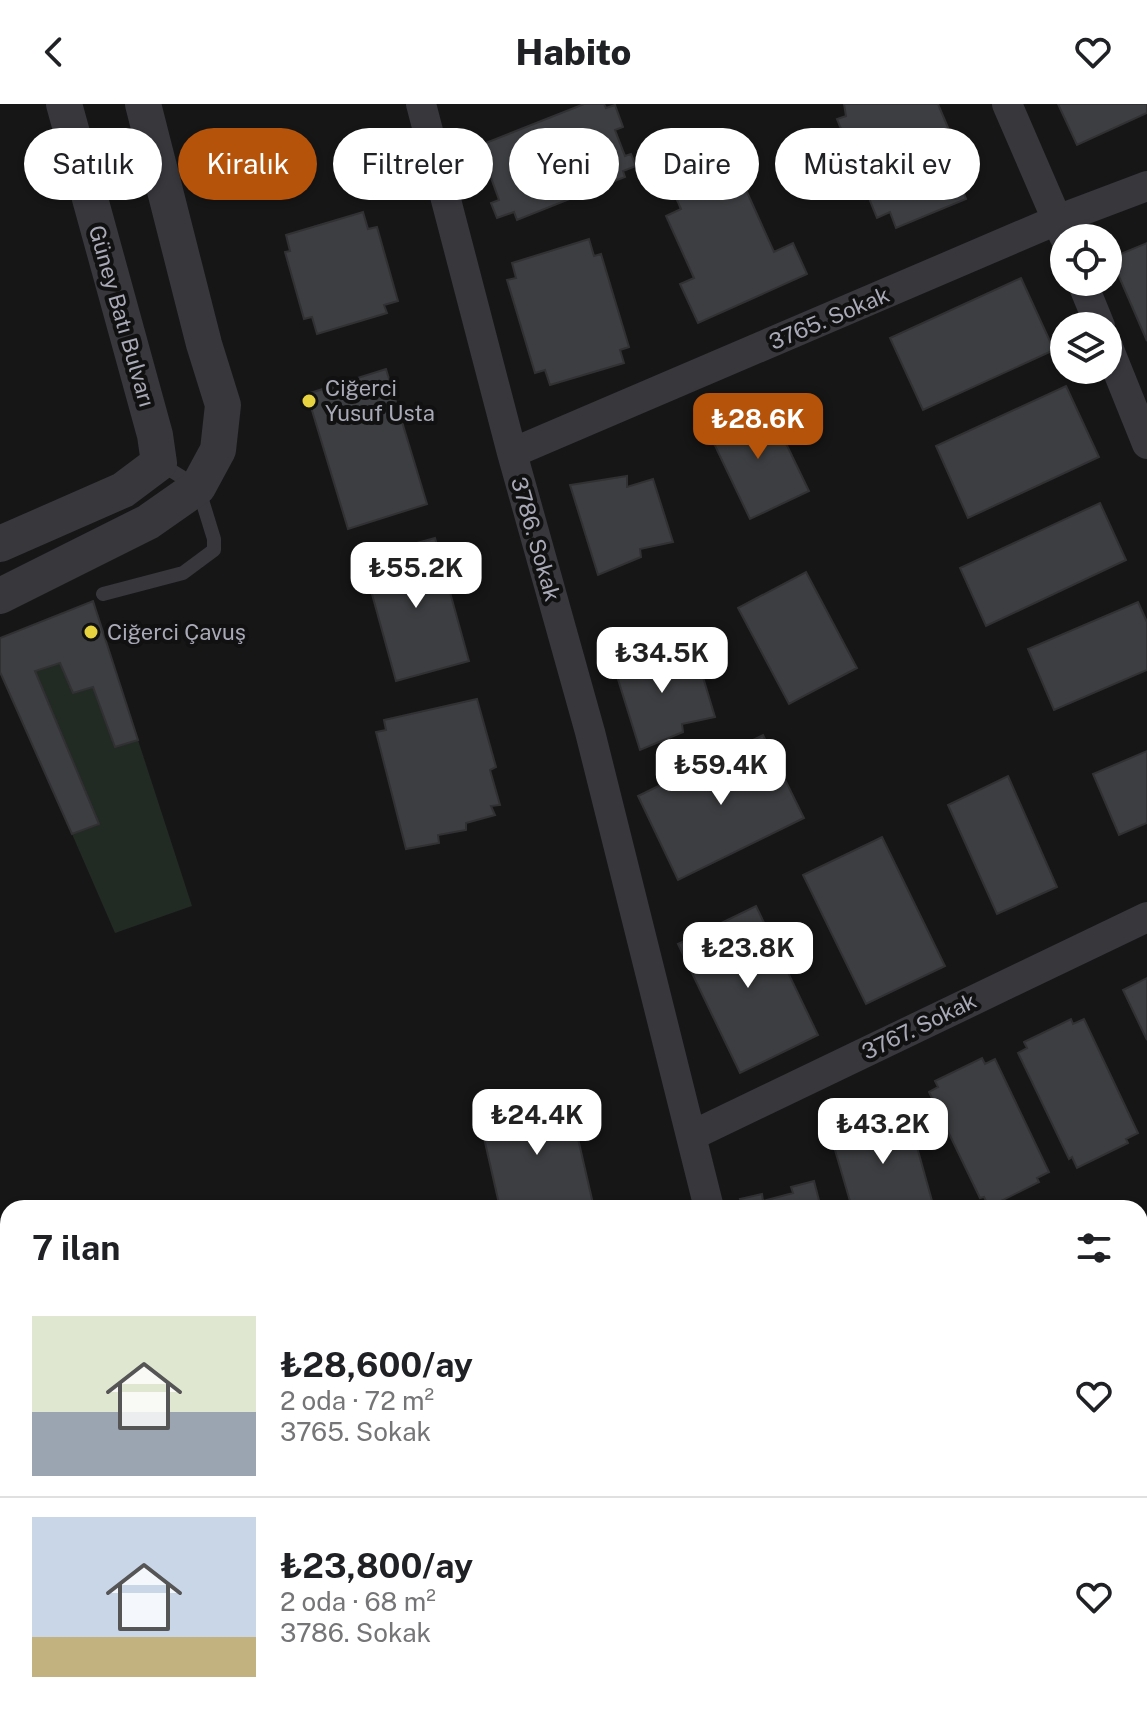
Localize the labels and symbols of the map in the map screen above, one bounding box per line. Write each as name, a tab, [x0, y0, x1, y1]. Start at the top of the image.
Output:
street label: Güney Batı Bulvarı	[84, 222, 160, 410]
street label: 3765. Sokak	[765, 281, 893, 355]
place label: Ciğerci Yusuf Usta	[325, 375, 435, 426]
marker: Ciğerci Yusuf Usta	[300, 392, 318, 410]
pin: ₺28.6K	[693, 393, 823, 461]
street label: 3786. Sokak	[506, 474, 566, 604]
pin: ₺55.2K	[351, 542, 481, 610]
place label: Ciğerci Çavuş	[107, 619, 246, 645]
marker: Ciğerci Çavuş	[82, 623, 100, 641]
pin: ₺34.5K	[597, 627, 727, 695]
pin: ₺59.4K	[656, 739, 786, 807]
pin: ₺23.8K	[683, 922, 813, 990]
street label: 3767. Sokak	[858, 987, 980, 1065]
pin: ₺24.4K	[472, 1089, 602, 1157]
pin: ₺43.2K	[818, 1098, 948, 1166]

